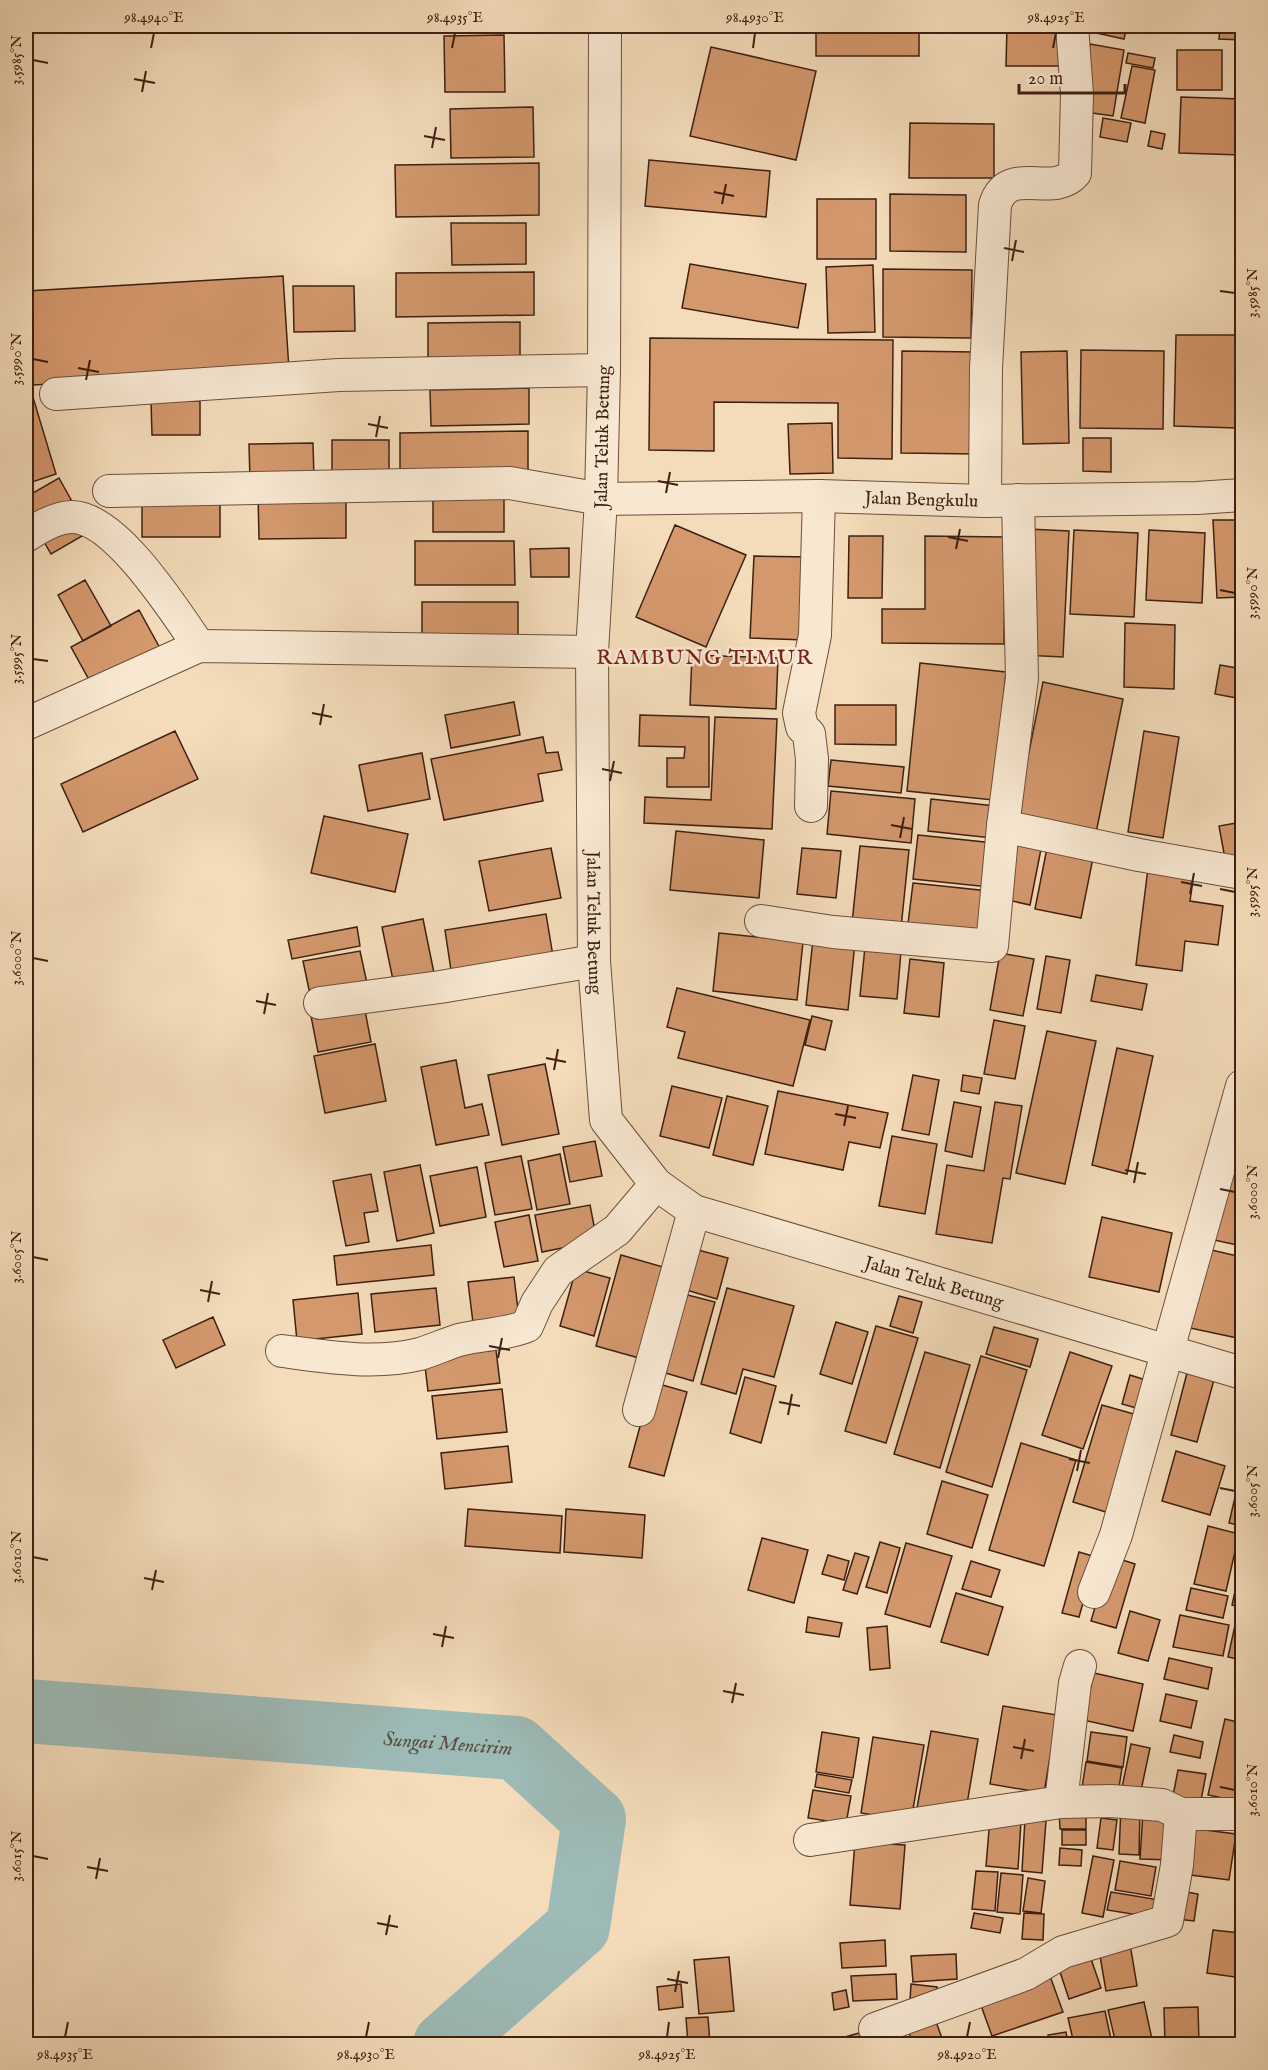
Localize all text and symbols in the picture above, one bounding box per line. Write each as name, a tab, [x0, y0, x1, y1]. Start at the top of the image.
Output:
text: 98.4940°E	[123, 8, 184, 27]
text: 98.4935°E	[426, 8, 483, 27]
text: 98.4930°E	[725, 8, 784, 27]
text: 98.4925°E	[1026, 8, 1085, 27]
text: 3.5985°N	[7, 35, 26, 85]
scale bar	[1019, 57, 1126, 95]
text: 20 m	[1028, 68, 1063, 91]
text: 3.5985°N	[1243, 268, 1262, 318]
text: 3.5990°N	[7, 333, 26, 385]
street label: Jalan Teluk Betung	[591, 365, 616, 511]
street label: Jalan Bengkulu	[862, 487, 979, 514]
text: 3.5990°N	[1243, 567, 1262, 619]
text: 3.5995°N	[7, 634, 26, 684]
district label: RAMBUNG TIMUR	[596, 645, 814, 672]
street label: Jalan Teluk Betung	[580, 849, 607, 996]
text: 3.5995°N	[1243, 867, 1262, 917]
text: 3.6000°N	[7, 930, 26, 985]
text: 3.6000°N	[1243, 1164, 1262, 1219]
text: 3.6005°N	[7, 1230, 26, 1284]
street label: Jalan Teluk Betung	[860, 1251, 1006, 1315]
text: 3.6005°N	[1243, 1464, 1262, 1518]
text: 3.6010°N	[7, 1530, 26, 1584]
water label: Sungai Mencirim	[382, 1727, 513, 1762]
text: 3.6010°N	[1243, 1763, 1262, 1817]
text: 3.6015°N	[7, 1830, 26, 1882]
text: 98.4935°E	[36, 2045, 93, 2064]
text: 98.4930°E	[336, 2045, 395, 2064]
text: 98.4925°E	[637, 2045, 696, 2064]
text: 98.4920°E	[936, 2045, 997, 2064]

